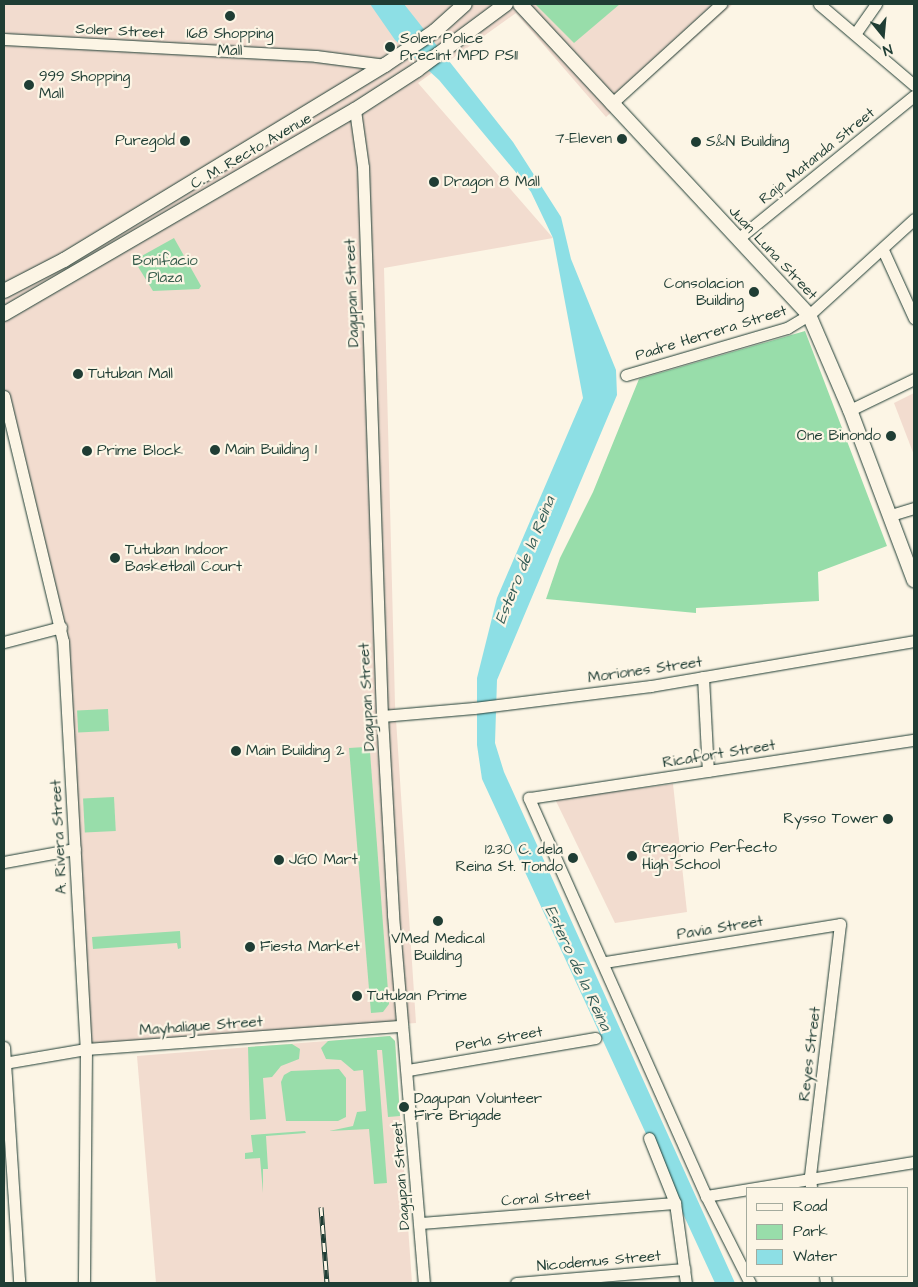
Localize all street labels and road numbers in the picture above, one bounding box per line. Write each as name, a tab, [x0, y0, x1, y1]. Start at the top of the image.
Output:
street label: Soler Street	[75, 20, 165, 42]
street label: Raja Matanda Street	[756, 104, 878, 208]
street label: C. M. Recto Avenue	[187, 109, 315, 193]
street label: Juan Luna Street	[725, 202, 821, 304]
street label: Dagupan Street	[341, 238, 363, 348]
street label: Padre Herrera Street	[633, 301, 789, 365]
street label: Dagupan Street	[355, 642, 379, 752]
street label: Moriones Street	[587, 653, 703, 687]
street label: Ricafort Street	[661, 736, 777, 772]
street label: A. Rivera Street	[47, 779, 71, 895]
street label: Pavia Street	[676, 912, 764, 944]
street label: Reyes Street	[795, 1006, 825, 1102]
street label: Mayhaligue Street	[139, 1013, 263, 1039]
street label: Perla Street	[454, 1022, 544, 1056]
street label: Dagupan Street	[388, 1121, 414, 1231]
street label: Coral Street	[501, 1186, 591, 1210]
street label: Nicodemus Street	[536, 1247, 662, 1275]

